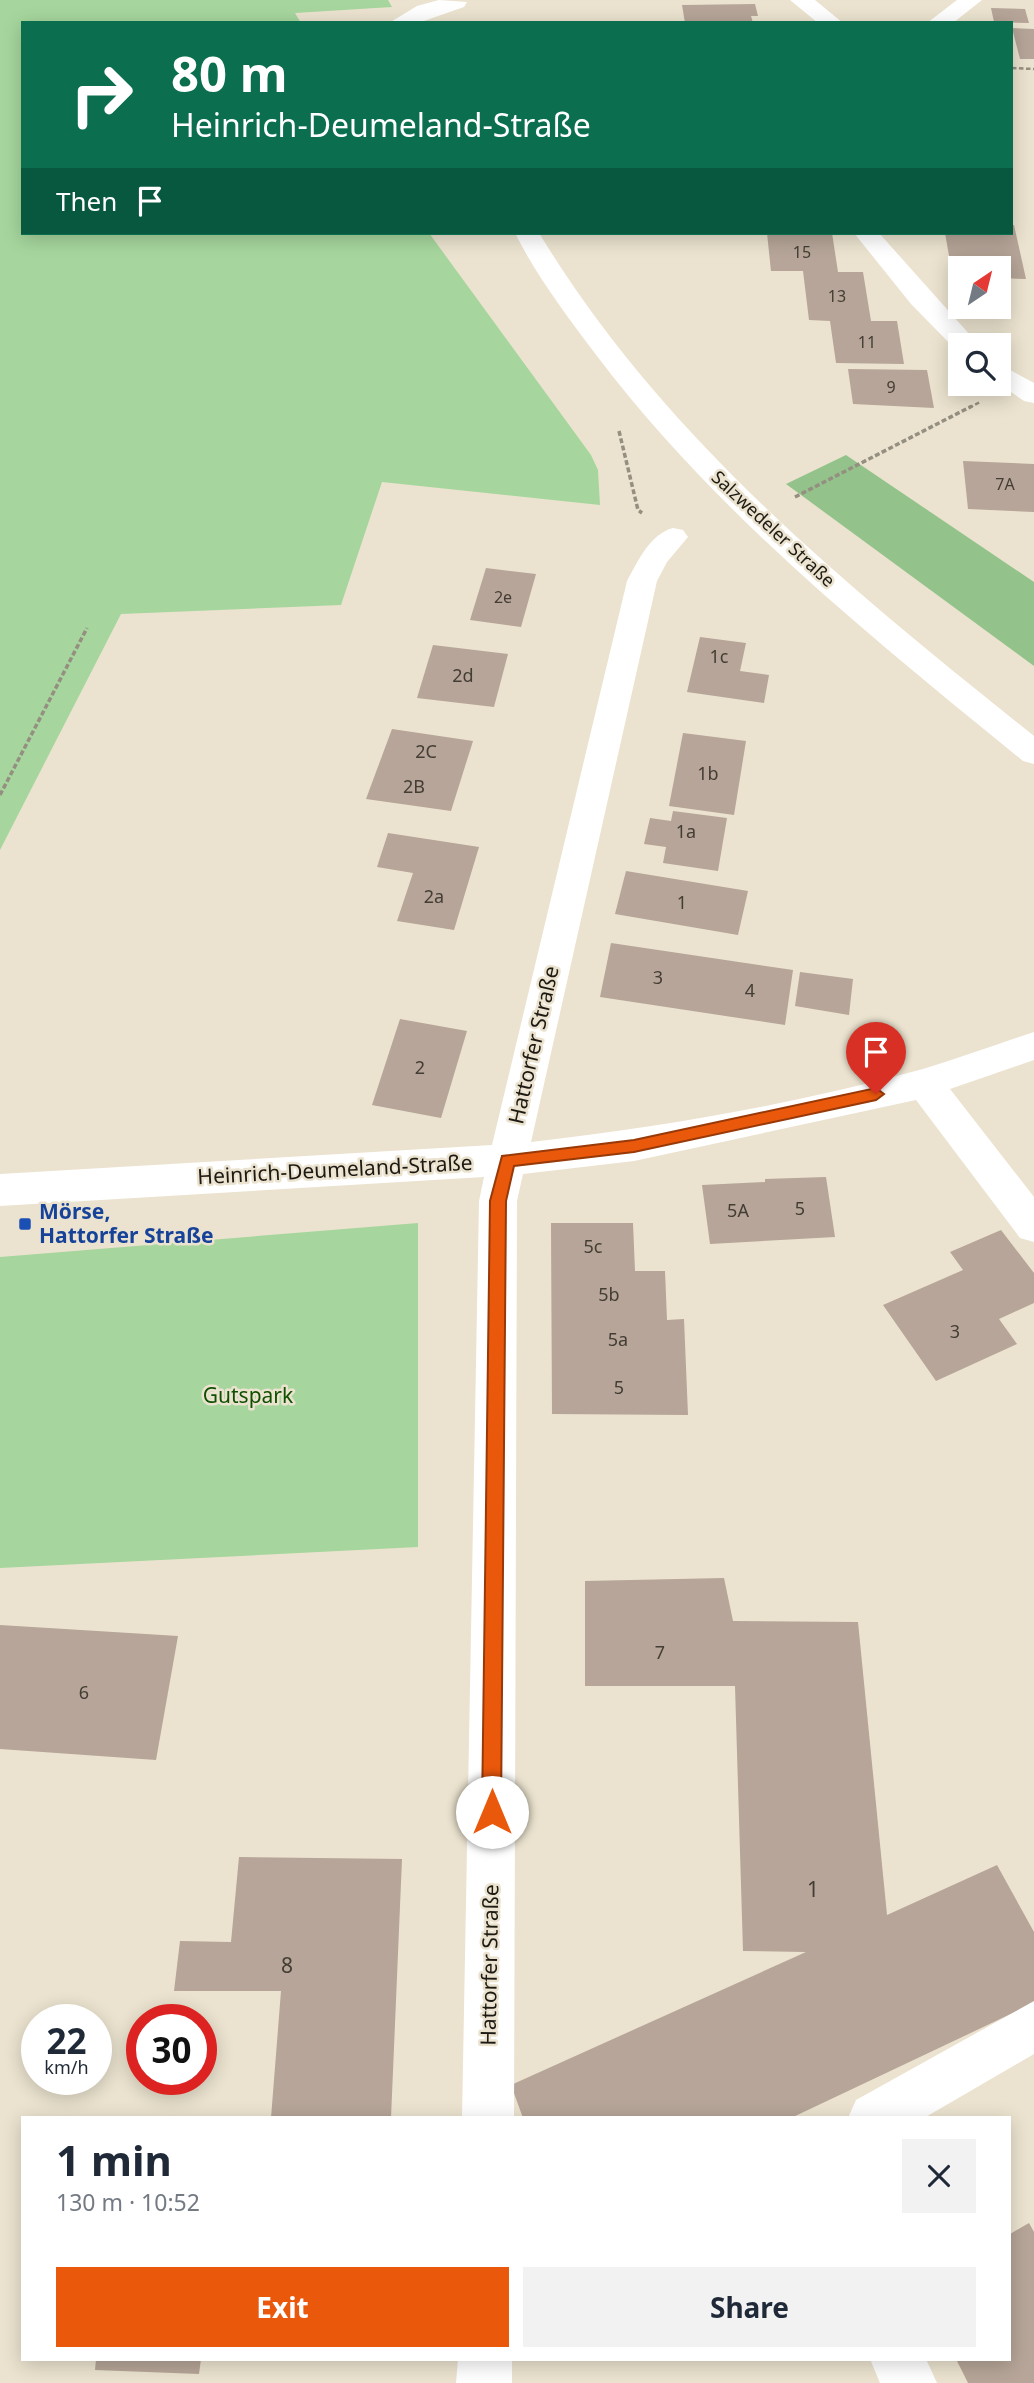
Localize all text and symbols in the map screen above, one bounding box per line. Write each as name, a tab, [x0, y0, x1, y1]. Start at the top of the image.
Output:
text: 80 m	[171, 40, 288, 106]
icon: right	[56, 49, 147, 140]
text: Heinrich-Deumeland-Straße	[171, 103, 591, 146]
icon: arrive	[131, 182, 169, 220]
text: Then	[56, 183, 117, 219]
house number: 15	[793, 241, 811, 263]
north arrow	[948, 256, 1012, 318]
map controls	[948, 256, 1011, 396]
house number: 13	[828, 285, 846, 307]
house number: 11	[858, 331, 876, 353]
button: search	[948, 333, 1011, 396]
house number: 9	[886, 376, 896, 398]
street label: Salzwedeler Straße	[707, 465, 841, 592]
house number: 7A	[995, 473, 1015, 495]
house number: 2e	[494, 586, 512, 608]
house number: 1c	[710, 644, 729, 668]
house number: 2d	[452, 663, 474, 687]
house number: 2C	[415, 739, 437, 763]
house number: 1b	[697, 761, 719, 785]
house number: 2B	[403, 774, 425, 798]
house number: 1a	[676, 819, 696, 843]
house number: 2a	[424, 884, 444, 908]
house number: 1	[677, 890, 687, 914]
street label: Hattorfer Straße	[501, 963, 565, 1127]
house number: 3	[653, 965, 663, 989]
house number: 4	[745, 978, 755, 1002]
pin	[846, 1022, 906, 1094]
icon: arrive	[857, 1033, 895, 1071]
house number: 2	[415, 1055, 425, 1079]
street label: Heinrich-Deumeland-Straße	[197, 1148, 473, 1190]
house number: 5	[795, 1196, 805, 1220]
place label: Mörse, Hattorfer Straße	[39, 1197, 213, 1249]
house number: 5A	[727, 1198, 749, 1222]
marker: Mörse, Hattorfer Straße	[17, 1216, 33, 1232]
house number: 5c	[584, 1234, 603, 1258]
house number: 5b	[598, 1282, 620, 1306]
house number: 3	[950, 1319, 960, 1343]
house number: 5a	[608, 1327, 628, 1351]
house number: 5	[614, 1375, 624, 1399]
park label: Gutspark	[203, 1381, 294, 1409]
house number: 7	[655, 1640, 665, 1664]
house number: 6	[79, 1680, 89, 1704]
position arrow	[455, 1775, 529, 1849]
house number: 1	[807, 1875, 819, 1903]
street label: Hattorfer Straße	[474, 1884, 504, 2046]
house number: 8	[281, 1951, 293, 1979]
speed limit sign: 30	[126, 2004, 217, 2095]
text: 22	[46, 2017, 87, 2064]
text: km/h	[44, 2055, 89, 2079]
text: 1 min	[56, 2131, 172, 2188]
button: close	[902, 2139, 976, 2213]
text: 130 m · 10:52	[56, 2186, 200, 2218]
button: Exit	[56, 2267, 509, 2347]
button: Share	[523, 2267, 976, 2347]

